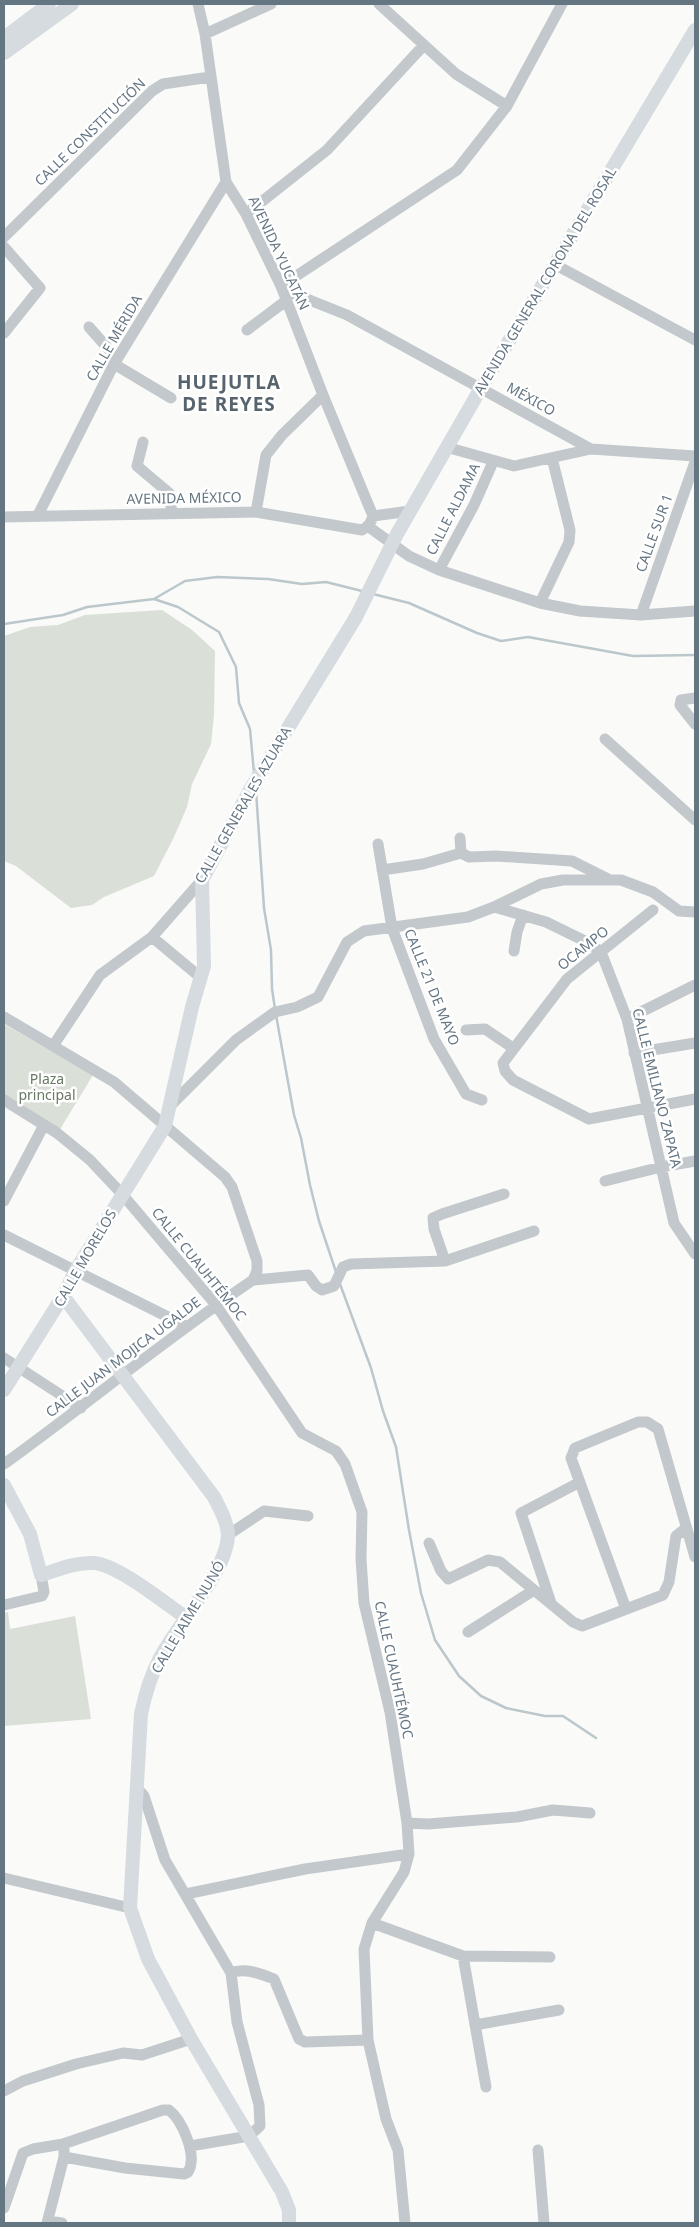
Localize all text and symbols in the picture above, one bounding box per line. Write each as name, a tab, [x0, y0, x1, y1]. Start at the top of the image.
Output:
street label: CALLE CONSTITUCIÓN	[30, 74, 149, 190]
street label: AVENIDA GENERAL CORONA DEL ROSAL	[469, 163, 620, 398]
street label: AVENIDA YUCATÁN	[245, 193, 314, 313]
street label: CALLE MÉRIDA	[81, 291, 146, 384]
district label: HUEJUTLA DE REYES	[177, 369, 281, 417]
street label: MÉXICO	[503, 377, 559, 420]
street label: CALLE ALDAMA	[421, 460, 484, 558]
street label: AVENIDA MÉXICO	[126, 487, 242, 508]
street label: CALLE SUR 1	[631, 491, 677, 575]
street label: CALLE GENERALES AZUARA	[190, 723, 295, 887]
street label: OCAMPO	[553, 921, 612, 974]
street label: CALLE 21 DE MAYO	[400, 926, 465, 1048]
street label: CALLE EMILIANO ZAPATA	[628, 1006, 687, 1170]
park label: Plaza principal	[18, 1069, 76, 1104]
street label: CALLE CUAUHTÉMOC	[148, 1203, 251, 1324]
street label: CALLE MORELOS	[49, 1205, 120, 1310]
street label: CALLE JUAN MOJICA UGALDE	[41, 1292, 204, 1421]
street label: CALLE JAIME NUNÓ	[146, 1557, 229, 1676]
street label: CALLE CUAUHTÉMOC	[371, 1599, 418, 1741]

